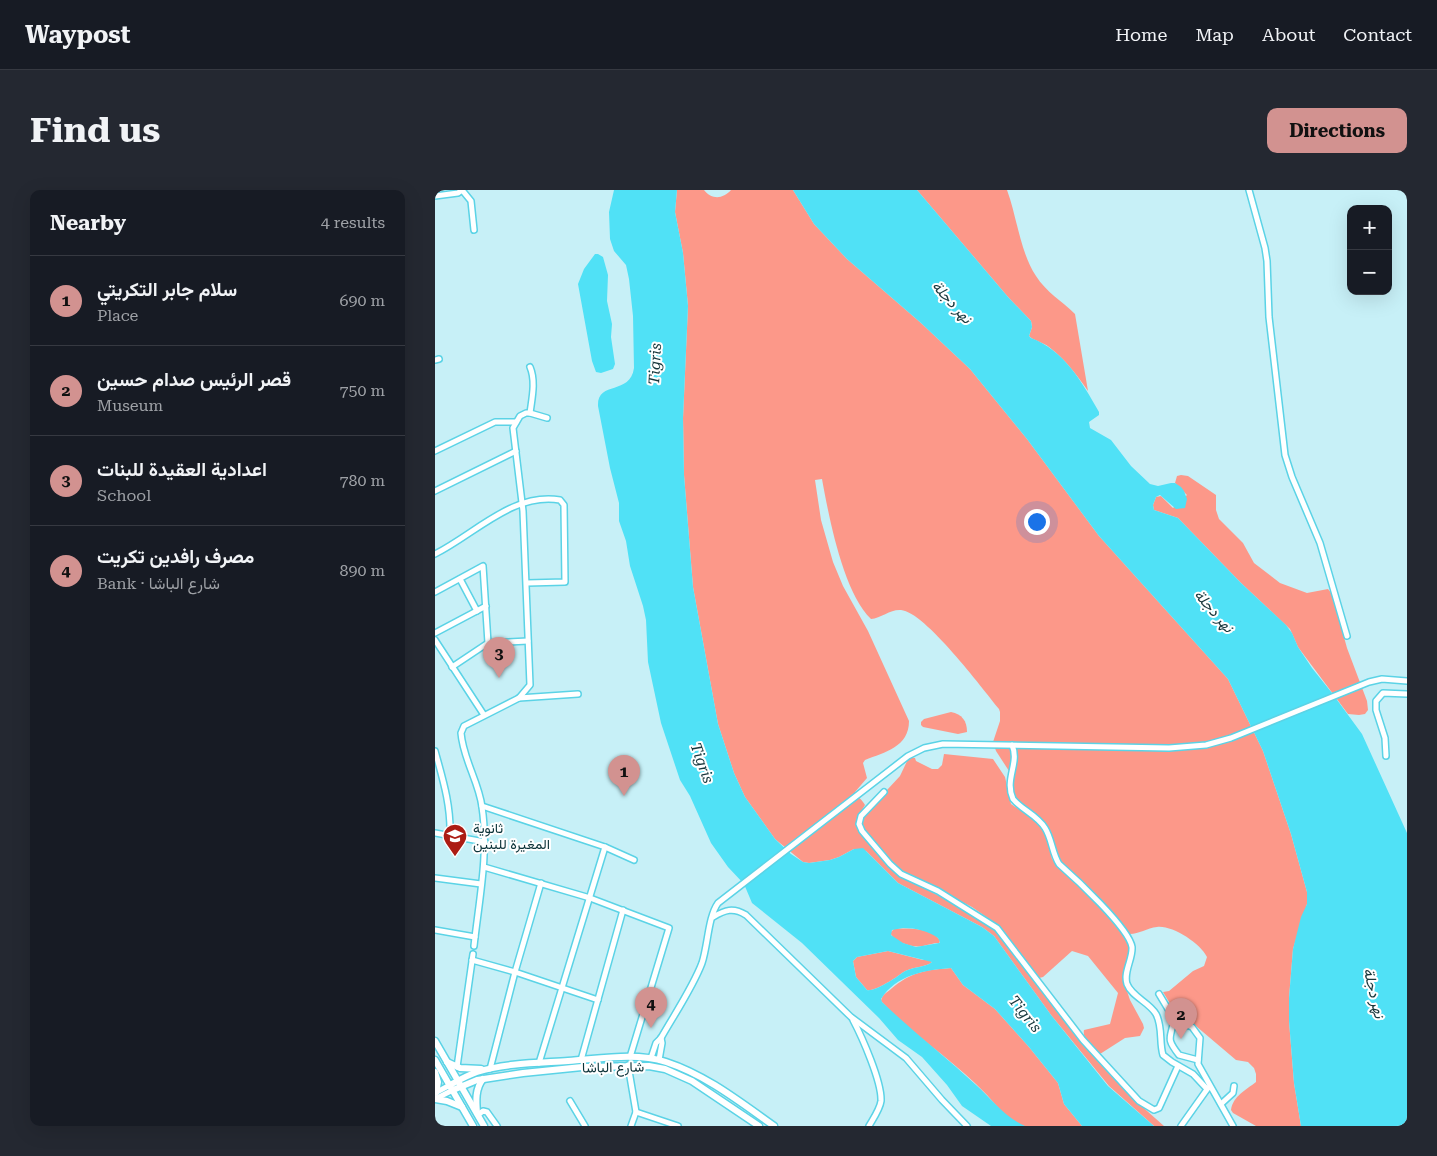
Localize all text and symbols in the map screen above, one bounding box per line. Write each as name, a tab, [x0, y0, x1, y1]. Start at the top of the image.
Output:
text: Waypost	[25, 21, 130, 49]
text: Home	[1115, 24, 1167, 45]
text: Map	[1195, 24, 1234, 45]
text: About	[1262, 24, 1315, 45]
text: Contact	[1343, 24, 1412, 45]
button: Directions	[1267, 108, 1407, 153]
text: Find us	[30, 110, 160, 151]
map controls	[1347, 205, 1392, 295]
button: +	[1347, 205, 1392, 250]
text: Nearby	[50, 211, 126, 235]
text: 4 results	[321, 213, 385, 232]
button: −	[1347, 250, 1392, 295]
water label: نهر دجلة	[928, 277, 976, 328]
text: سلام جابر التكريتي	[97, 278, 237, 301]
text: 1	[62, 291, 70, 310]
text: 690 m	[339, 291, 385, 310]
text: Place	[97, 306, 138, 325]
water label: Tigris	[645, 343, 665, 385]
text: قصر الرئيس صدام حسين	[97, 368, 291, 391]
text: 2	[62, 381, 70, 400]
text: 750 m	[339, 381, 385, 400]
text: Museum	[97, 396, 163, 415]
text: اعدادية العقيدة للبنات	[97, 458, 267, 481]
text: 3	[62, 471, 70, 490]
text: 780 m	[339, 471, 385, 490]
text: School	[97, 486, 151, 505]
your location	[1024, 509, 1050, 535]
text: مصرف رافدين تكريت	[97, 545, 254, 568]
text: 4	[62, 561, 70, 580]
text: 890 m	[339, 561, 385, 580]
text: Bank · شارع الباشا	[97, 574, 220, 593]
water label: نهر دجلة	[1190, 586, 1238, 637]
pin: 3	[483, 637, 515, 678]
water label: Tigris	[686, 740, 718, 786]
pin: 1	[608, 755, 640, 796]
place label: ثانوية المغيرة للبنين	[473, 820, 550, 853]
school or university icon: ثانوية المغيرة للبنين	[442, 823, 468, 857]
water label: نهر دجلة	[1359, 966, 1389, 1021]
pin: 4	[635, 987, 667, 1028]
water label: Tigris	[1005, 992, 1045, 1036]
pin: 2	[1165, 998, 1197, 1039]
street label: شارع الباشا	[582, 1058, 644, 1079]

